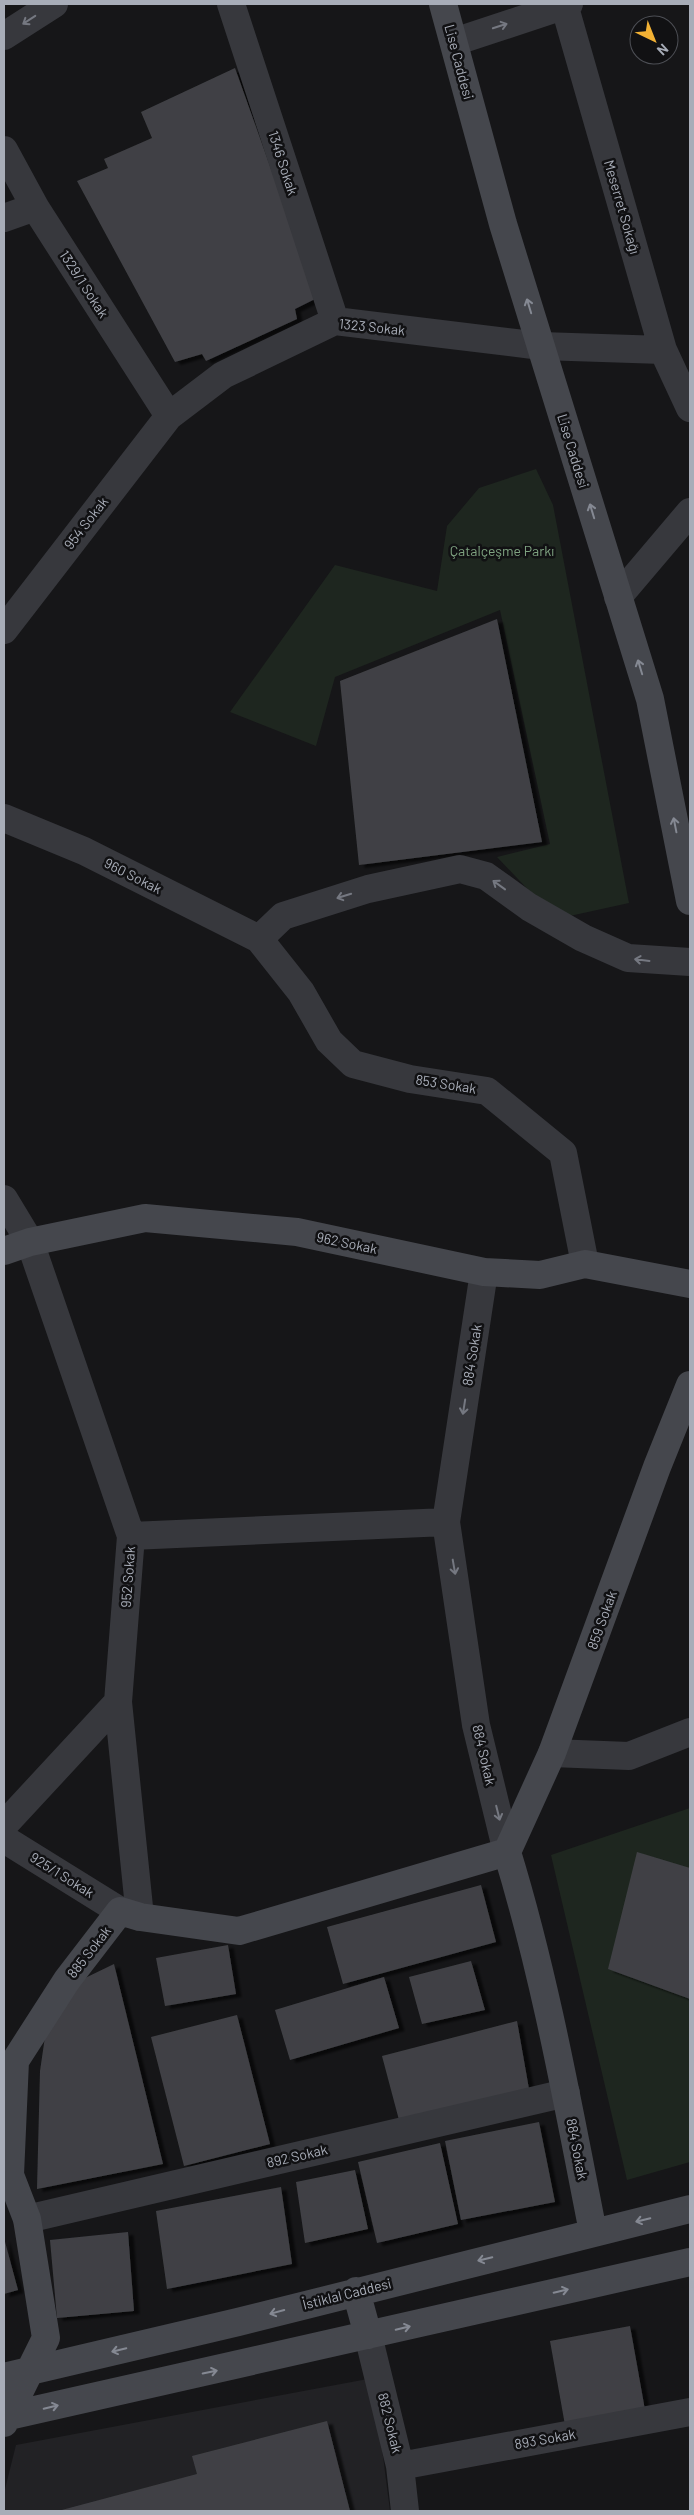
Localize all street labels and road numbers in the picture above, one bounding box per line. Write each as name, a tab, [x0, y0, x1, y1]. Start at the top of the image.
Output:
street label: Lise Caddesi	[441, 22, 478, 101]
street label: 1346 Sokak	[265, 128, 302, 197]
street label: Meserret Sokağı	[601, 158, 644, 256]
street label: 1329/1 Sokak	[56, 247, 113, 321]
street label: 1323 Sokak	[338, 315, 406, 338]
street label: Lise Caddesi	[554, 412, 593, 490]
street label: 954 Sokak	[60, 493, 111, 552]
street label: 960 Sokak	[102, 854, 165, 897]
street label: 853 Sokak	[414, 1070, 478, 1097]
street label: 962 Sokak	[315, 1228, 379, 1257]
street label: 884 Sokak	[458, 1323, 485, 1387]
street label: 952 Sokak	[117, 1546, 138, 1608]
street label: 859 Sokak	[583, 1588, 620, 1652]
street label: 884 Sokak	[469, 1723, 500, 1787]
street label: 925/1 Sokak	[27, 1848, 97, 1901]
street label: 885 Sokak	[63, 1922, 114, 1981]
street label: 884 Sokak	[563, 2117, 592, 2181]
street label: 892 Sokak	[265, 2140, 329, 2171]
street label: İstiklal Caddesi	[301, 2274, 393, 2313]
street label: 882 Sokak	[375, 2391, 406, 2455]
street label: 893 Sokak	[513, 2425, 577, 2452]

